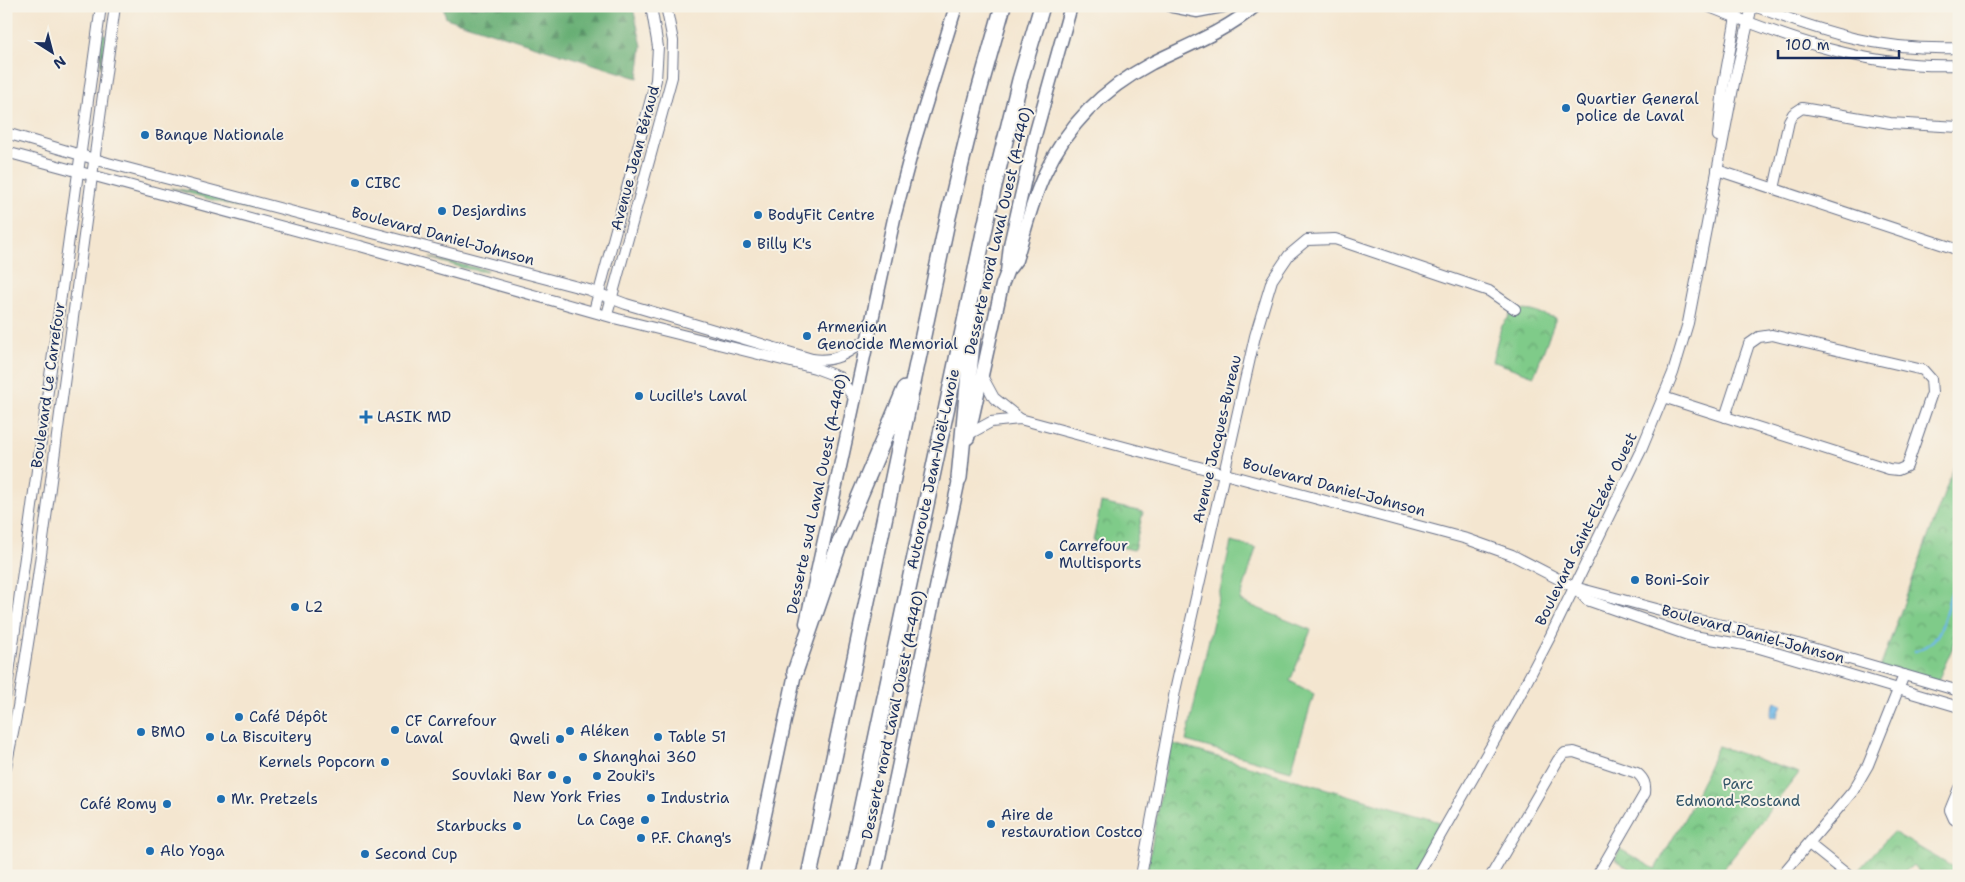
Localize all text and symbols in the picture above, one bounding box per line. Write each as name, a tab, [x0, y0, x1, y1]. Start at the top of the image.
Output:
north arrow	[28, 28, 78, 78]
scale bar	[1778, 28, 1899, 60]
text: 100 m	[1785, 35, 1830, 55]
text: N	[50, 52, 69, 73]
street label: Avenue Jean Béraud	[606, 83, 664, 233]
place label: Quartier General police de Laval	[1576, 89, 1699, 126]
marker: Quartier General police de Laval	[1560, 102, 1572, 114]
street label: Desserte nord Laval Ouest (A-440)	[960, 105, 1036, 357]
place label: Banque Nationale	[155, 125, 284, 145]
marker: Banque Nationale	[139, 129, 151, 141]
place label: CIBC	[365, 173, 401, 193]
marker: CIBC	[349, 177, 361, 189]
place label: Desjardins	[452, 201, 527, 221]
street label: Boulevard Daniel-Johnson	[349, 202, 537, 270]
marker: Desjardins	[436, 205, 448, 217]
place label: BodyFit Centre	[768, 205, 875, 225]
marker: BodyFit Centre	[752, 209, 764, 221]
place label: Billy K's	[757, 234, 812, 254]
marker: Billy K's	[741, 238, 753, 250]
street label: Boulevard Le Carrefour	[26, 301, 70, 469]
place label: Armenian Genocide Memorial	[817, 317, 958, 354]
marker: Armenian Genocide Memorial	[801, 330, 813, 342]
street label: Avenue Jacques-Bureau	[1188, 353, 1246, 525]
street label: Autoroute Jean-Noël-Lavoie	[902, 367, 964, 571]
street label: Desserte sud Laval Ouest (A-440)	[782, 372, 852, 616]
place label: Lucille's Laval	[649, 386, 747, 406]
marker: Lucille's Laval	[633, 390, 645, 402]
place label: LASIK MD	[377, 407, 451, 427]
marker: LASIK MD	[359, 410, 373, 424]
street label: Boulevard Saint-Elzéar Ouest	[1530, 429, 1642, 629]
street label: Boulevard Daniel-Johnson	[1240, 453, 1428, 521]
place label: Carrefour Multisports	[1059, 536, 1142, 573]
marker: Carrefour Multisports	[1043, 549, 1055, 561]
place label: Boni-Soir	[1645, 570, 1710, 590]
marker: Boni-Soir	[1629, 574, 1641, 586]
street label: Desserte nord Laval Ouest (A-440)	[857, 589, 929, 841]
place label: L2	[305, 597, 323, 617]
street label: Boulevard Daniel-Johnson	[1659, 600, 1847, 668]
marker: L2	[289, 601, 301, 613]
place label: Café Dépôt	[249, 707, 328, 727]
marker: Café Dépôt	[233, 711, 245, 723]
place label: CF Carrefour Laval	[405, 711, 497, 748]
place label: Aléken	[580, 721, 629, 741]
place label: BMO	[151, 722, 185, 742]
marker: CF Carrefour Laval	[389, 724, 401, 736]
marker: Aléken	[564, 725, 576, 737]
marker: BMO	[135, 726, 147, 738]
place label: La Biscuitery	[220, 727, 312, 747]
place label: Table 51	[668, 727, 726, 747]
place label: Qweli	[509, 729, 550, 749]
marker: La Biscuitery	[204, 731, 216, 743]
marker: Table 51	[652, 731, 664, 743]
marker: Qweli	[554, 733, 566, 745]
place label: Shanghai 360	[593, 747, 697, 767]
marker: Shanghai 360	[577, 751, 589, 763]
place label: Kernels Popcorn	[259, 752, 375, 772]
marker: Kernels Popcorn	[379, 756, 391, 768]
place label: Souvlaki Bar	[452, 765, 542, 785]
place label: Zouki's	[607, 766, 656, 786]
marker: Souvlaki Bar	[546, 769, 558, 781]
marker: Zouki's	[591, 770, 603, 782]
marker: New York Fries	[561, 774, 573, 786]
park label: Parc Edmond-Rostand	[1676, 774, 1801, 811]
place label: New York Fries	[513, 787, 621, 807]
place label: Industria	[661, 788, 730, 808]
place label: Mr. Pretzels	[231, 789, 318, 809]
marker: Industria	[645, 792, 657, 804]
marker: Mr. Pretzels	[215, 793, 227, 805]
place label: Café Romy	[80, 794, 157, 814]
marker: Café Romy	[161, 798, 173, 810]
place label: Aire de restauration Costco	[1001, 805, 1143, 842]
place label: La Cage	[577, 810, 635, 830]
marker: La Cage	[639, 814, 651, 826]
place label: Starbucks	[436, 816, 507, 836]
marker: Aire de restauration Costco	[985, 818, 997, 830]
marker: Starbucks	[511, 820, 523, 832]
place label: P.F. Chang's	[651, 828, 732, 848]
marker: P.F. Chang's	[635, 832, 647, 844]
place label: Alo Yoga	[160, 841, 225, 861]
place label: Second Cup	[375, 844, 457, 864]
marker: Alo Yoga	[144, 845, 156, 857]
marker: Second Cup	[359, 848, 371, 860]

